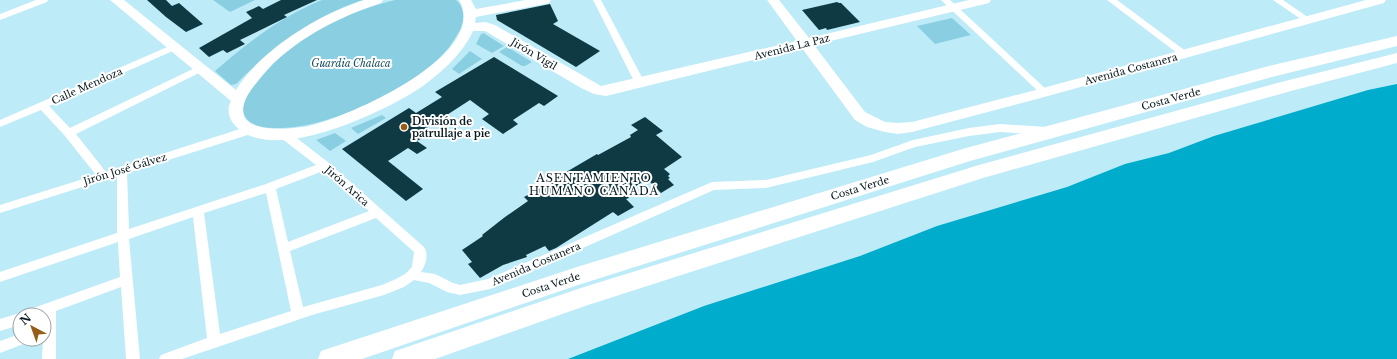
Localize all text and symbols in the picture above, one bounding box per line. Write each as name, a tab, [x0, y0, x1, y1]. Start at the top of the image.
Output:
street label: Avenida La Paz	[752, 31, 832, 63]
street label: Jirón Vigil	[507, 34, 559, 73]
street label: Avenida Costanera	[1082, 50, 1179, 88]
park label: Guardia Chalaca	[311, 57, 391, 70]
street label: Calle Mendoza	[50, 64, 125, 107]
street label: Costa Verde	[1140, 85, 1202, 113]
place label: División de patrullaje a pie	[412, 115, 490, 140]
marker: División de patrullaje a pie	[399, 122, 409, 132]
street label: Jirón José Gálvez	[80, 150, 169, 188]
street label: Jirón Arica	[321, 162, 372, 209]
district label: ASENTAMIENTO HUMANO CANADÁ	[529, 171, 659, 198]
street label: Costa Verde	[829, 173, 891, 203]
street label: Avenida Costanera	[489, 239, 583, 289]
street label: Costa Verde	[520, 269, 582, 301]
north arrow	[12, 307, 52, 347]
text: N	[17, 310, 34, 328]

